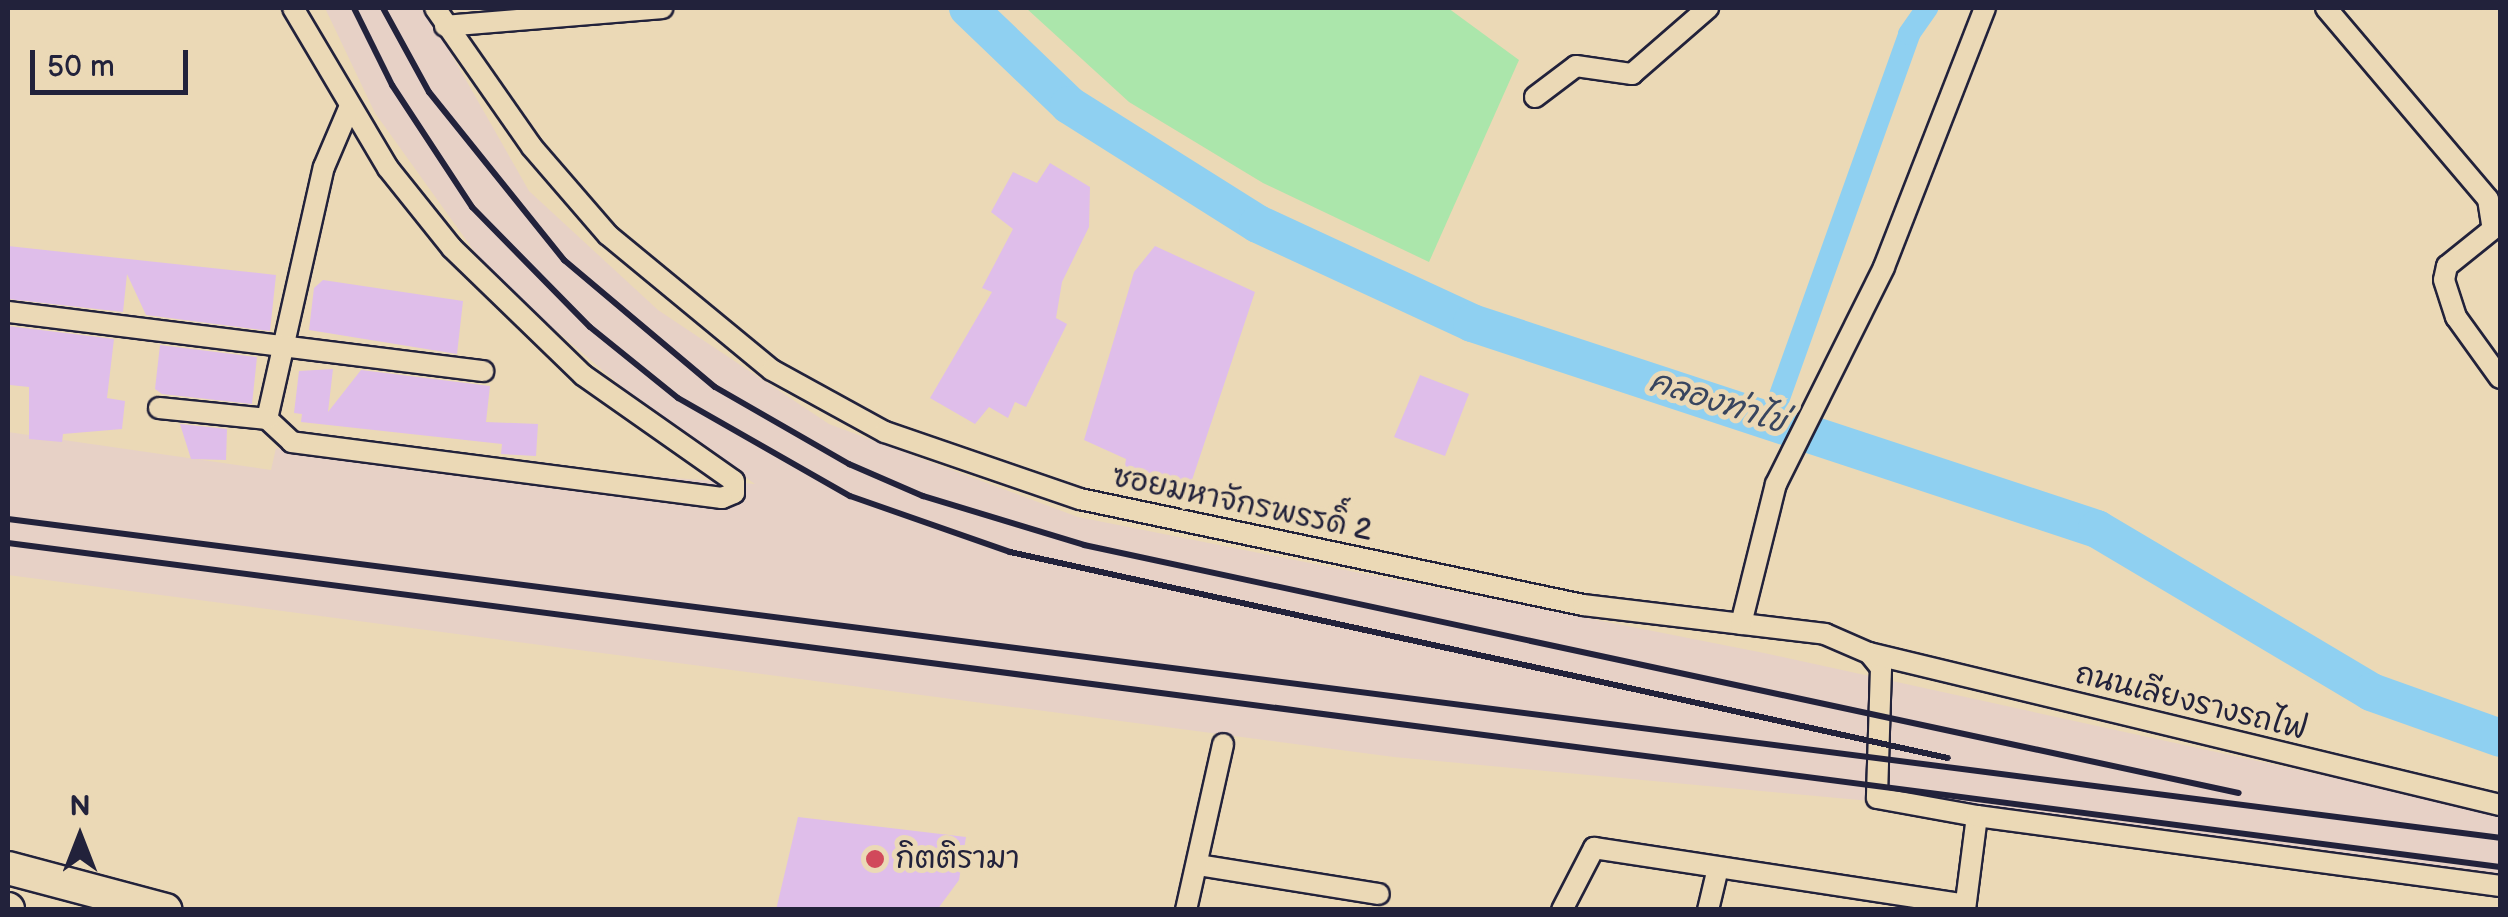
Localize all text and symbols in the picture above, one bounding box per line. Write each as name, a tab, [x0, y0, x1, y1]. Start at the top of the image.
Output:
scale bar	[35, 30, 192, 92]
text: 50 m	[47, 49, 115, 85]
water label: คลองท่าไข่	[1644, 363, 1790, 443]
street label: ซอยมหาจักรพรรดิ์ 2	[1109, 459, 1375, 549]
street label: ถนนเลียงรางรถไฟ	[2071, 656, 2311, 748]
north arrow	[30, 787, 130, 887]
text: N	[69, 790, 91, 823]
place label: กิตติรามา	[895, 841, 1020, 877]
marker: กิตติรามา	[864, 848, 886, 870]

